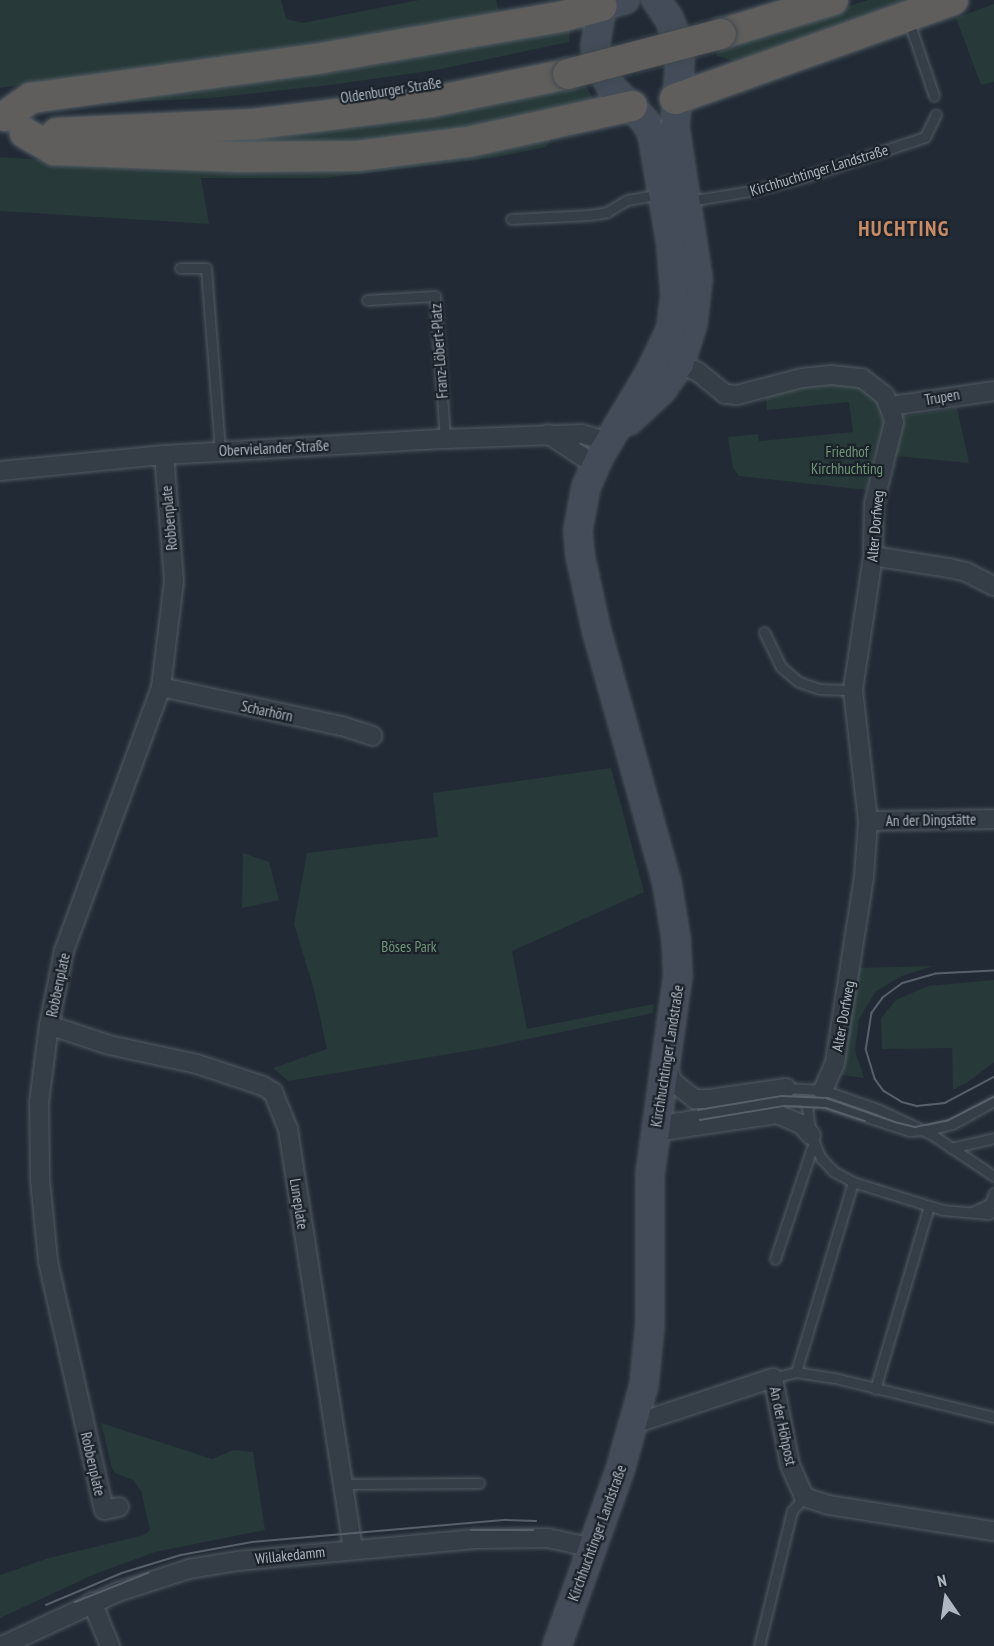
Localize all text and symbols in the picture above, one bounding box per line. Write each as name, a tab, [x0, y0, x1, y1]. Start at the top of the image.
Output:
street label: Oldenburger Straße	[339, 73, 443, 107]
street label: Kirchhuchtinger Landstraße	[748, 140, 890, 200]
district label: HUCHTING	[858, 216, 950, 242]
street label: Franz-Löbert-Platz	[427, 303, 451, 399]
street label: Trupen	[923, 385, 961, 409]
street label: Obervielander Straße	[218, 436, 330, 460]
park label: Friedhof Kirchhuchting	[811, 442, 883, 477]
street label: Robbenplate	[157, 485, 181, 551]
street label: Alter Dorfweg	[863, 490, 887, 562]
street label: Scharhörn	[240, 697, 294, 725]
street label: An der Dingstätte	[886, 810, 976, 830]
park label: Böses Park	[381, 938, 437, 956]
street label: Robbenplate	[42, 951, 74, 1019]
street label: Alter Dorfweg	[828, 979, 858, 1053]
street label: Kirchhuchtinger Landstraße	[647, 984, 687, 1128]
street label: Luneplate	[286, 1177, 312, 1231]
street label: An der Höhpost	[766, 1385, 800, 1467]
street label: Robbenplate	[77, 1430, 109, 1498]
street label: Kirchhuchtinger Landstraße	[564, 1462, 630, 1604]
street label: Willakedamm	[254, 1542, 326, 1568]
north arrow	[916, 1568, 976, 1628]
text: N	[935, 1570, 948, 1591]

